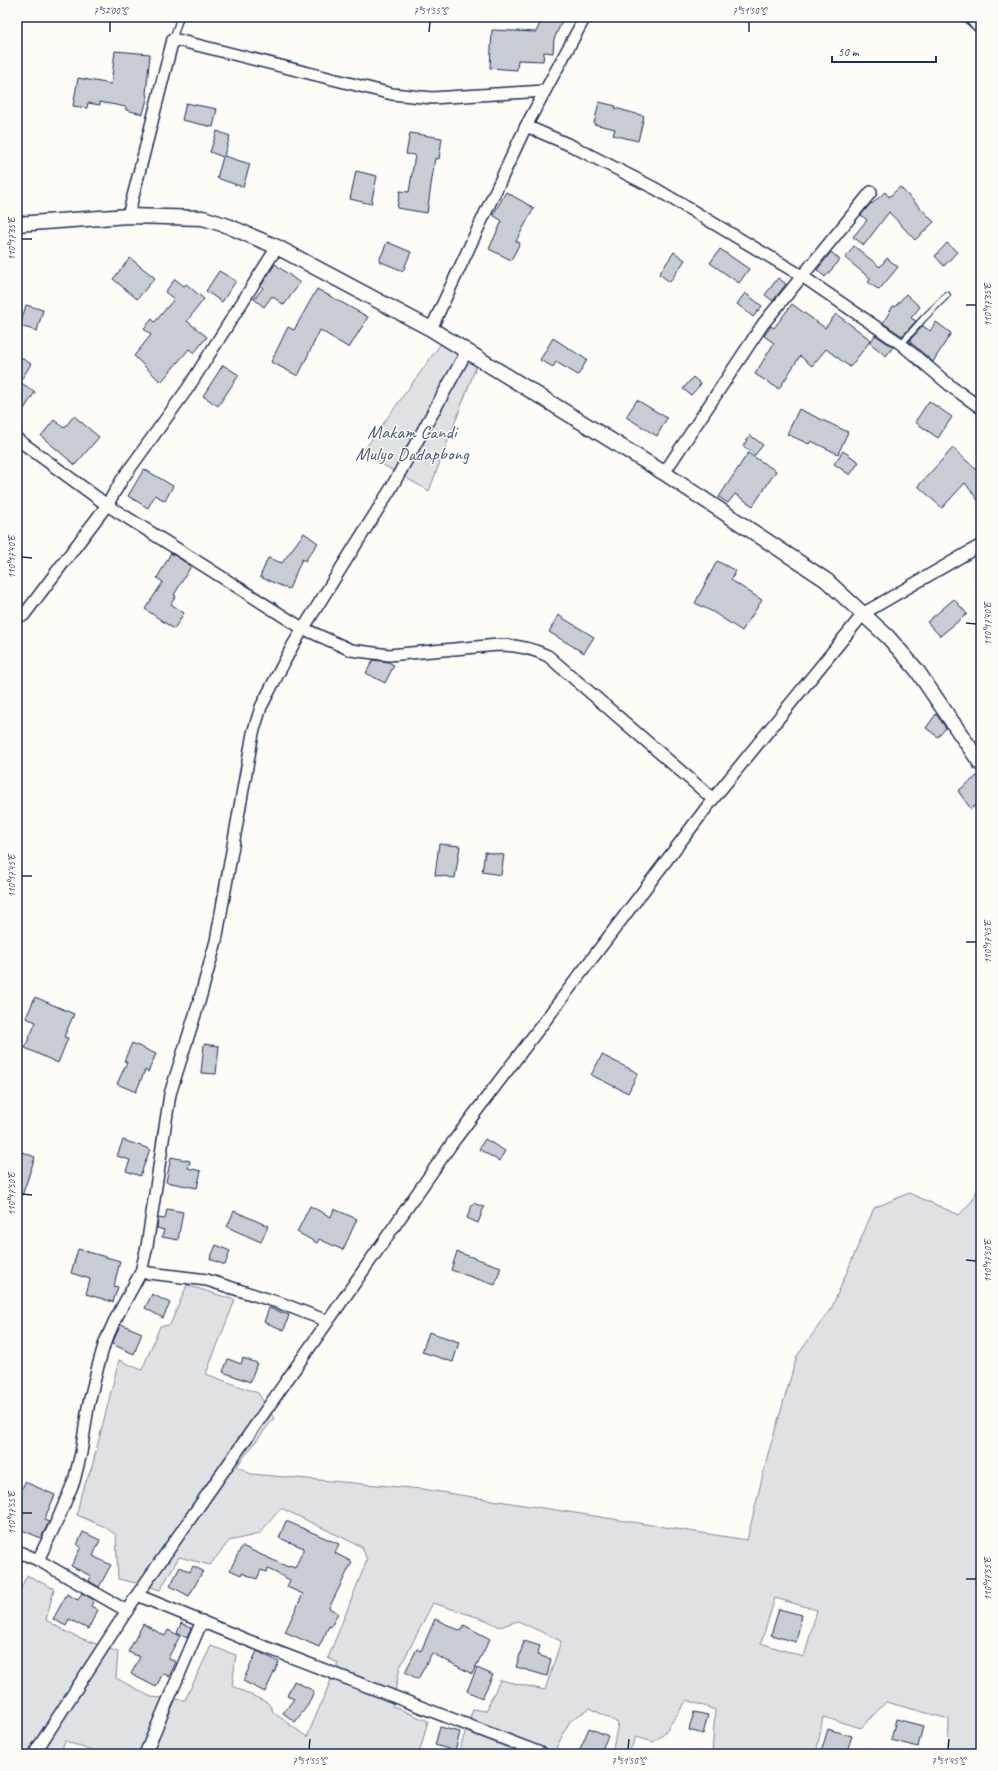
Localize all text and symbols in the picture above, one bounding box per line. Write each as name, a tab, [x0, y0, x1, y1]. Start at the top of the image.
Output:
text: 7°52'00"S	[93, 4, 129, 17]
text: 7°51'55"S	[413, 4, 449, 17]
text: 7°51'50"S	[732, 4, 768, 17]
scale bar	[832, 38, 936, 64]
text: 50 m	[838, 44, 860, 60]
text: 110°17'35"E	[5, 216, 18, 261]
text: 110°17'35"E	[981, 282, 994, 327]
park label: Makam Candi Mulyo Dadapbong	[355, 420, 470, 466]
text: 110°17'40"E	[5, 534, 18, 579]
text: 110°17'40"E	[981, 601, 994, 646]
text: 110°17'45"E	[5, 853, 18, 898]
text: 110°17'45"E	[981, 919, 994, 964]
text: 110°17'50"E	[5, 1171, 18, 1216]
text: 110°17'50"E	[981, 1238, 994, 1283]
text: 110°17'55"E	[5, 1490, 18, 1535]
text: 110°17'55"E	[981, 1556, 994, 1601]
text: 7°51'55"S	[292, 1754, 328, 1767]
text: 7°51'50"S	[611, 1754, 647, 1767]
text: 7°51'45"S	[931, 1754, 967, 1767]

